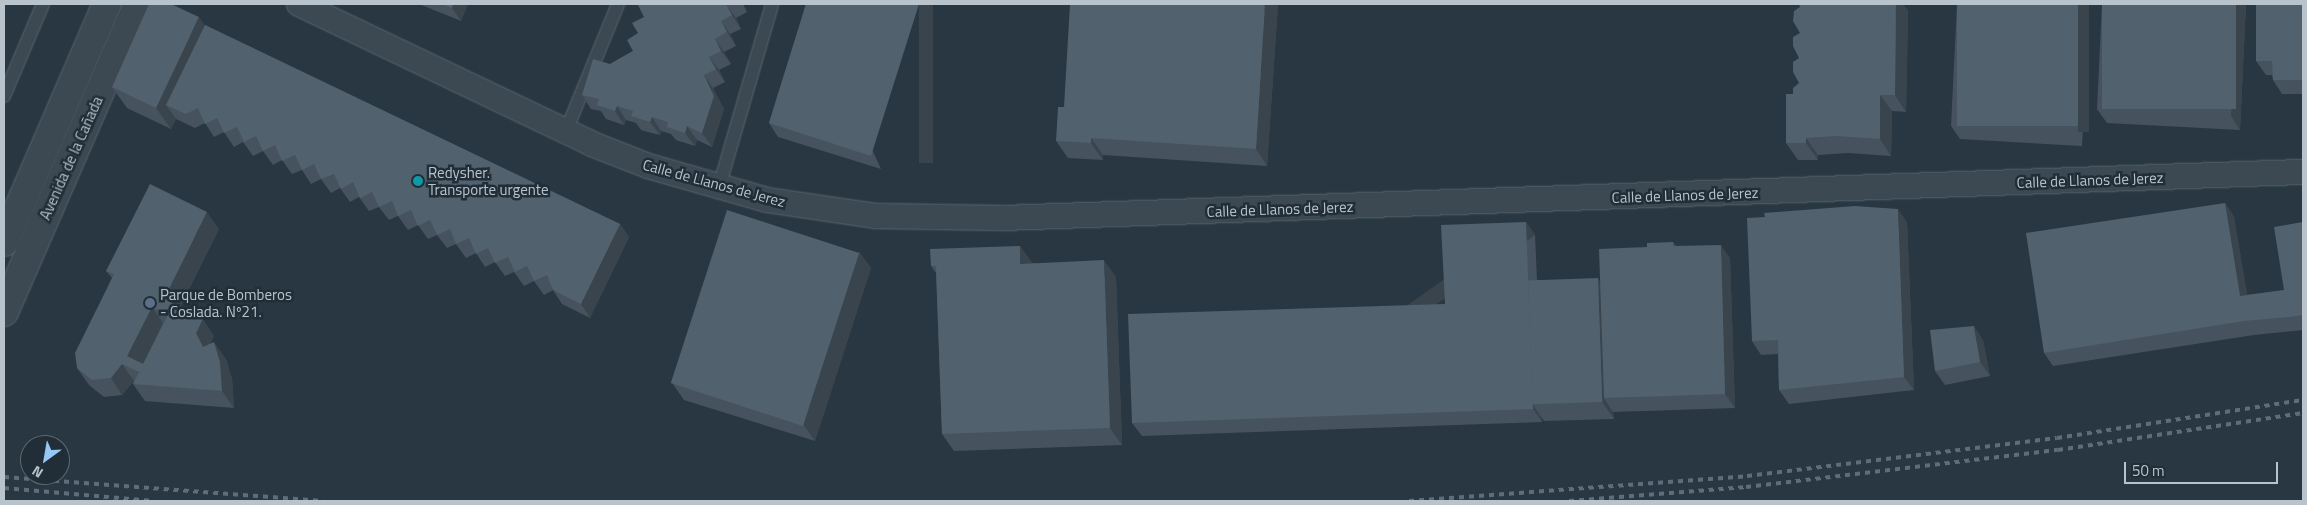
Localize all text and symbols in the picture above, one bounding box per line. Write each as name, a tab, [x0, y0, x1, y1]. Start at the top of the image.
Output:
street label: Avenida de la Cañada	[36, 93, 106, 223]
street label: Calle de Llanos de Jerez	[641, 155, 787, 211]
place label: Redysher. Transporte urgente	[428, 163, 549, 198]
street label: Calle de Llanos de Jerez	[2016, 168, 2164, 192]
marker: Redysher. Transporte urgente	[412, 175, 424, 187]
street label: Calle de Llanos de Jerez	[1611, 183, 1759, 207]
street label: Calle de Llanos de Jerez	[1206, 197, 1354, 221]
place label: Parque de Bomberos - Coslada. Nº21.	[160, 285, 292, 320]
marker: Parque de Bomberos - Coslada. Nº21.	[144, 297, 156, 309]
north arrow	[20, 435, 70, 485]
scale bar	[2127, 452, 2281, 484]
text: 50 m	[2132, 459, 2165, 482]
text: N	[28, 461, 47, 484]

